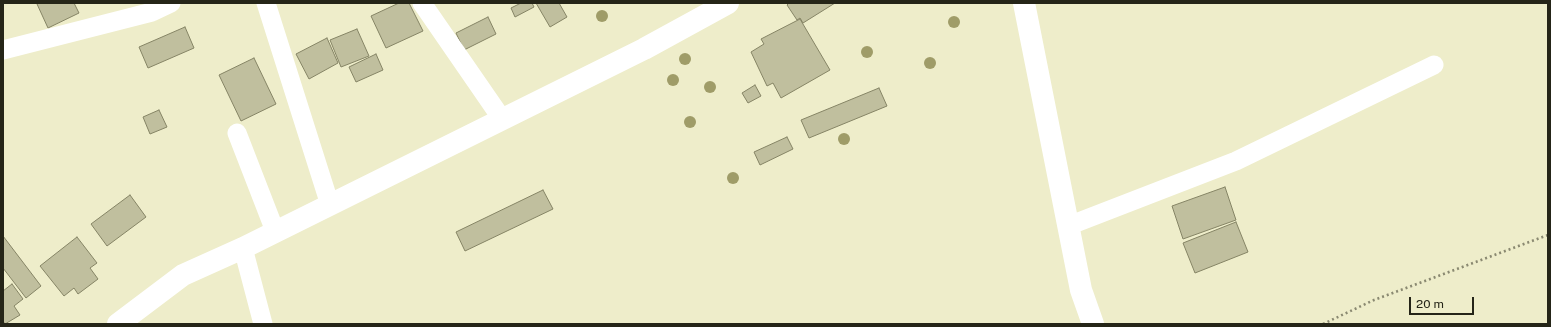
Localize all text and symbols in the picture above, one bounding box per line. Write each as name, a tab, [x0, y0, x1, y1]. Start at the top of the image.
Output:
scale bar	[1411, 289, 1476, 315]
text: 20 m	[1416, 297, 1444, 311]

